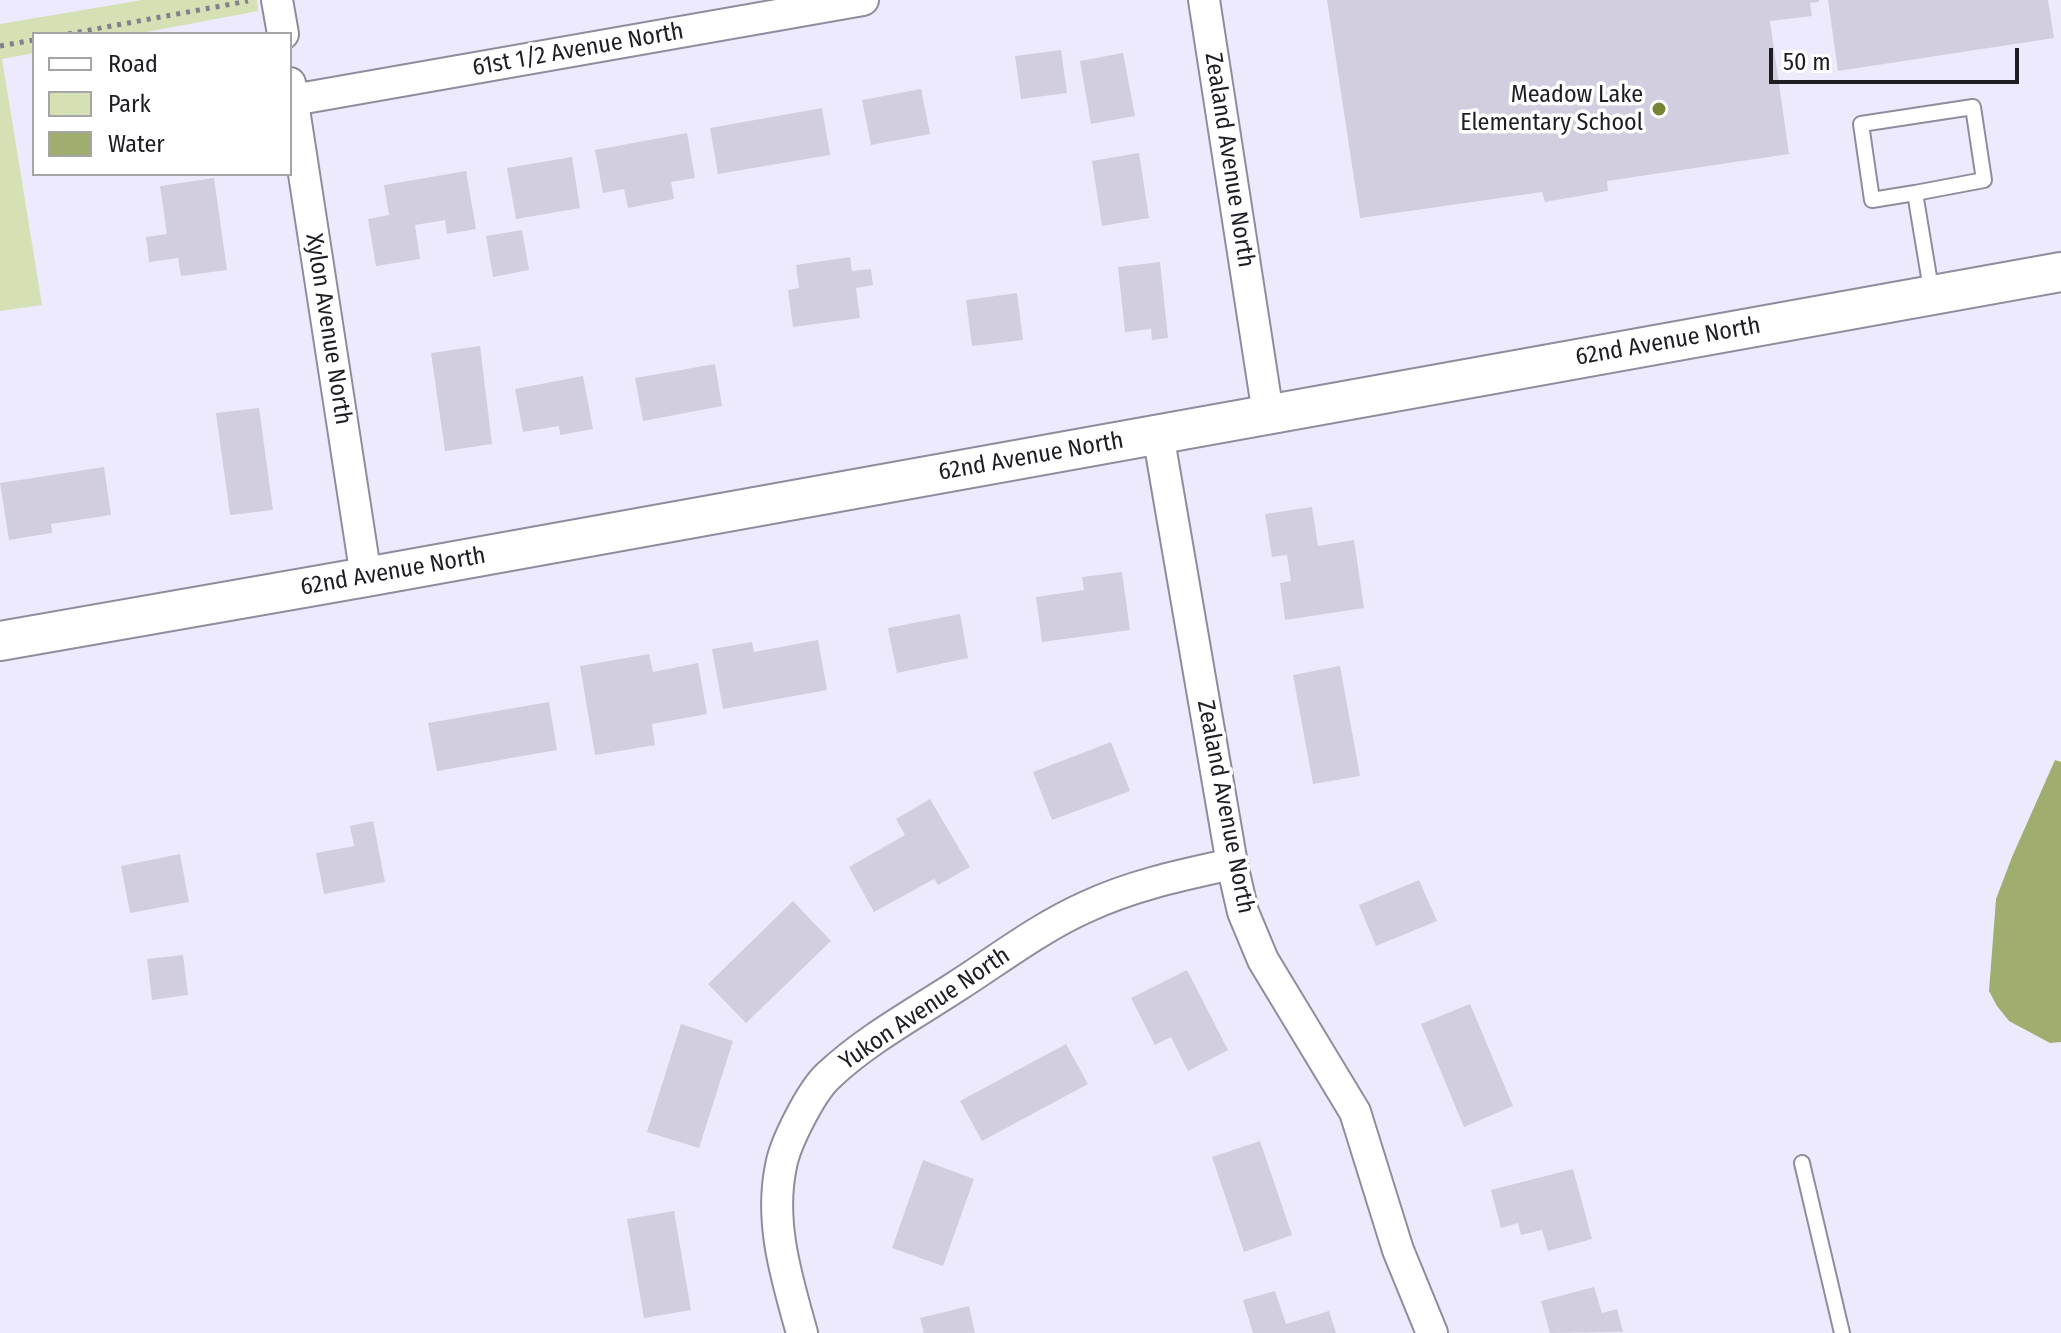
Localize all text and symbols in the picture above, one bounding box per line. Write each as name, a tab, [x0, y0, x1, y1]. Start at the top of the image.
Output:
street label: 61st 1/2 Avenue North	[470, 17, 686, 83]
legend	[32, 32, 292, 176]
scale bar	[1773, 32, 2023, 82]
text: 50 m	[1783, 48, 1831, 76]
text: Road	[108, 50, 158, 78]
street label: Zealand Avenue North	[1198, 51, 1260, 269]
place label: Meadow Lake Elementary School	[1460, 81, 1643, 137]
text: Park	[108, 90, 151, 118]
marker: Meadow Lake Elementary School	[1650, 100, 1668, 118]
text: Water	[108, 130, 165, 158]
street label: Xylon Avenue North	[299, 231, 357, 427]
street label: 62nd Avenue North	[1573, 312, 1763, 372]
street label: 62nd Avenue North	[936, 427, 1126, 487]
street label: 62nd Avenue North	[298, 542, 488, 602]
street label: Zealand Avenue North	[1190, 698, 1260, 916]
street label: Yukon Avenue North	[834, 941, 1016, 1077]

